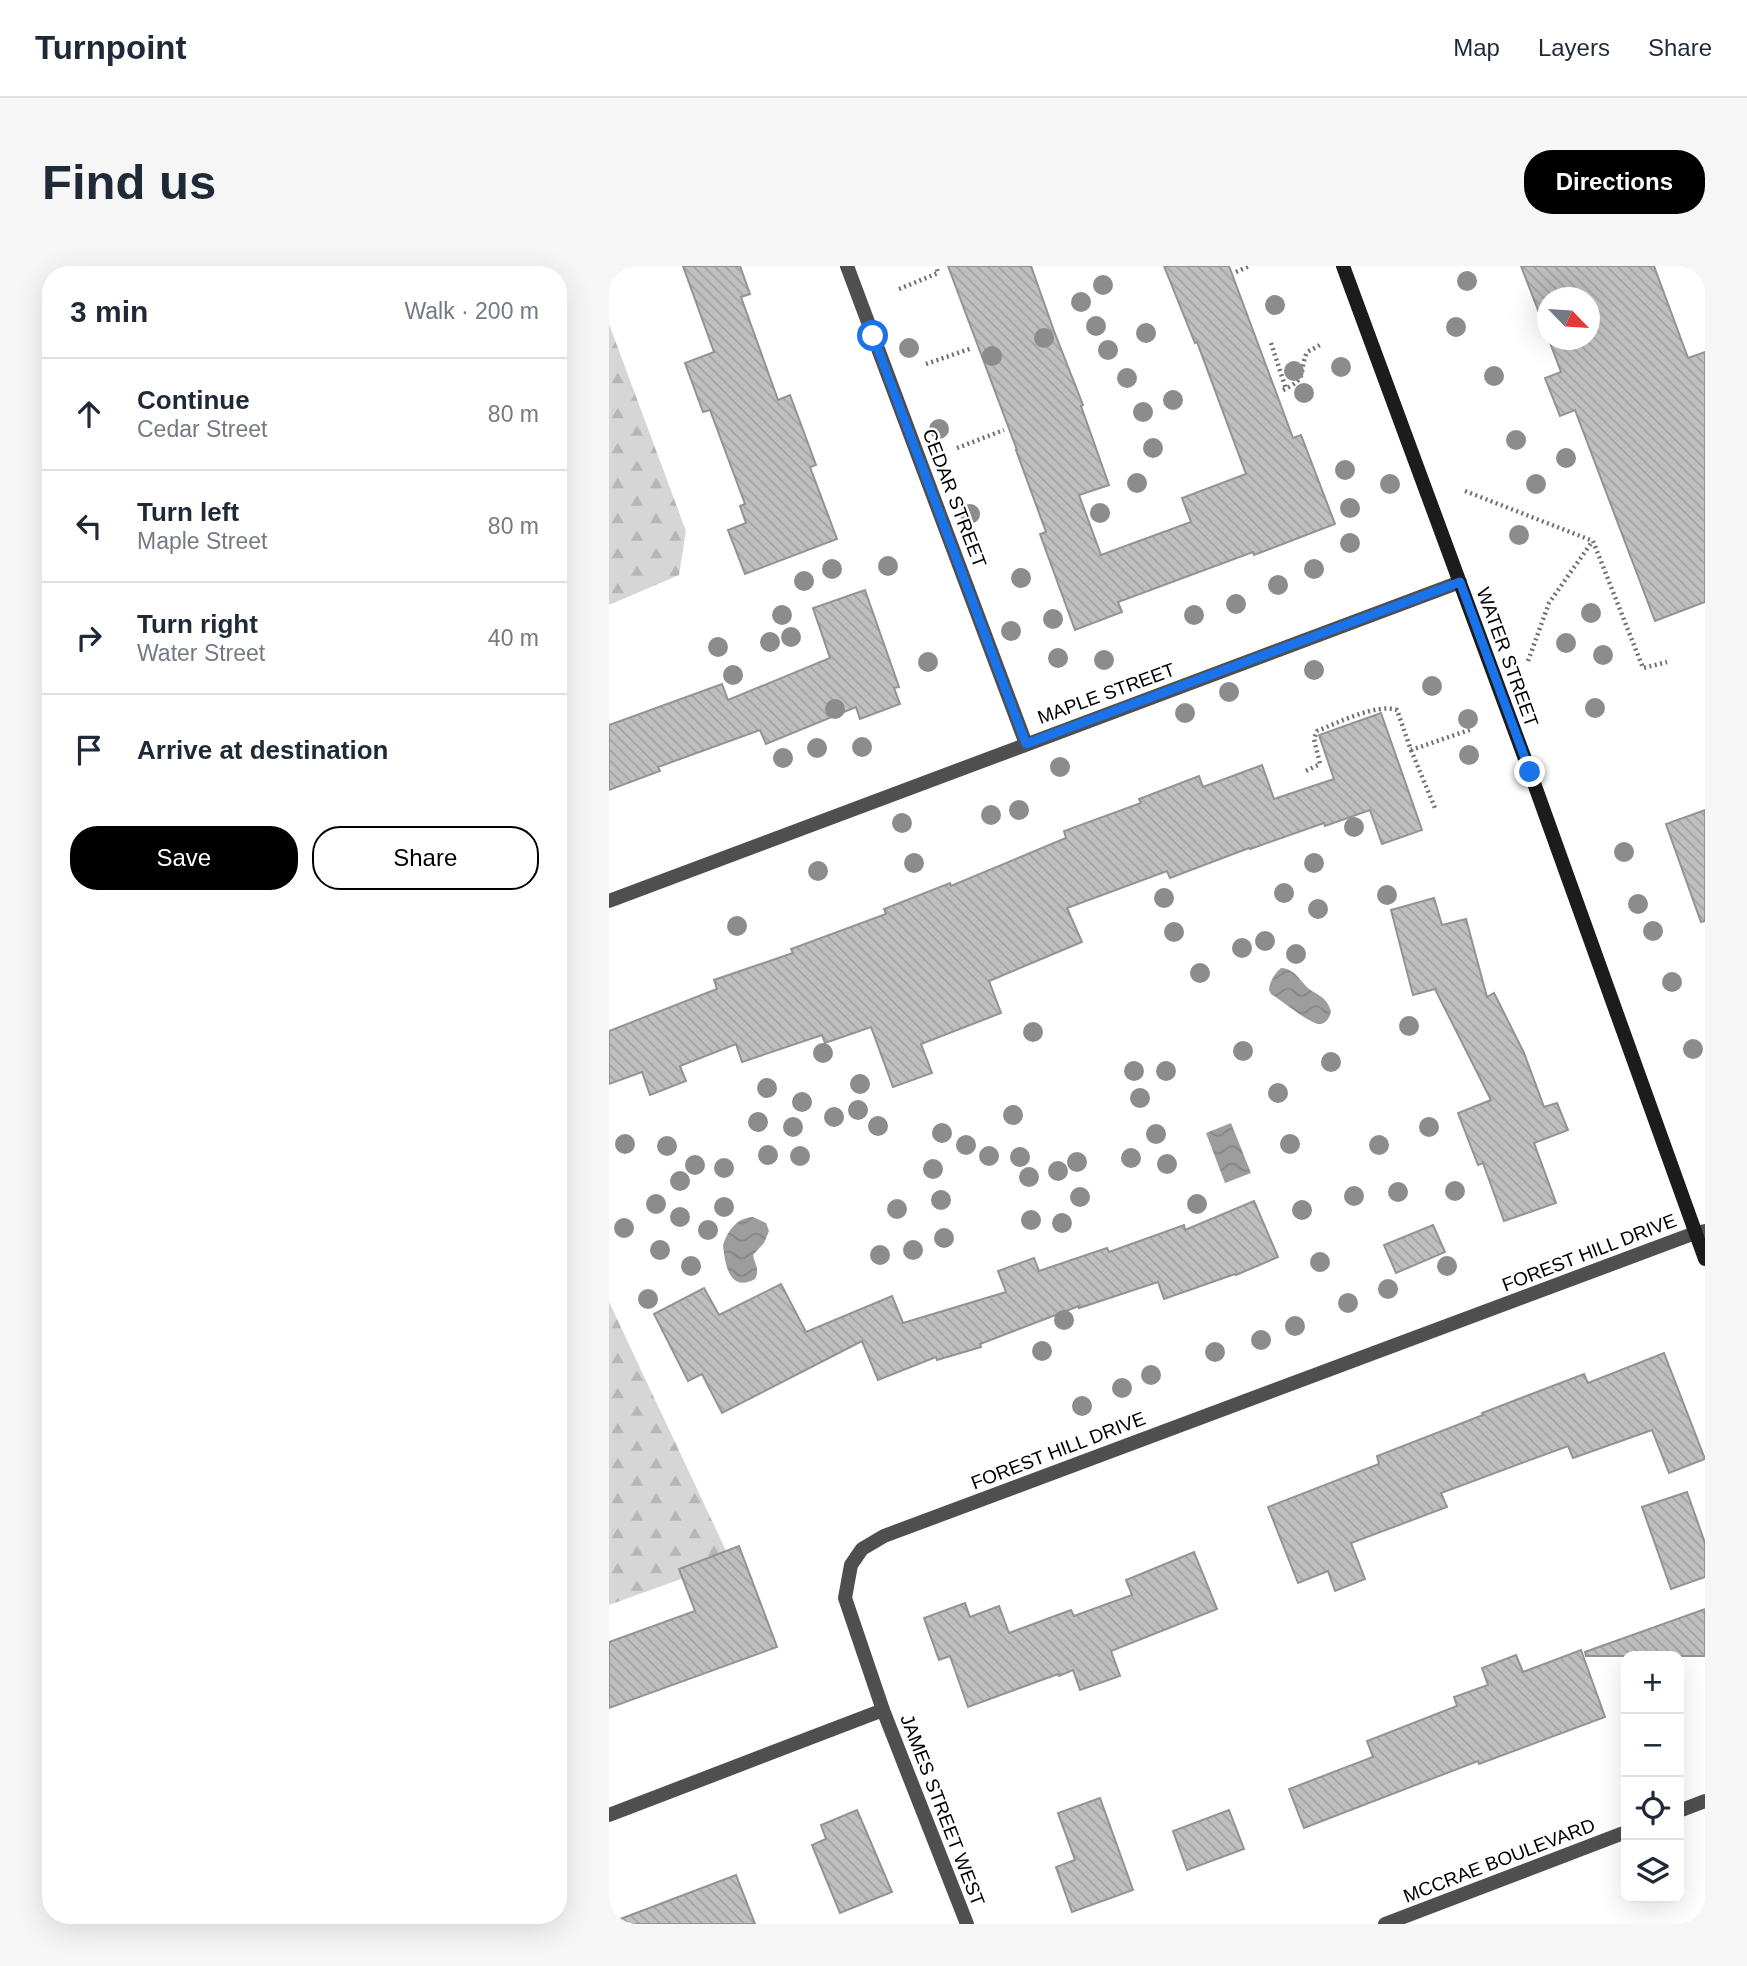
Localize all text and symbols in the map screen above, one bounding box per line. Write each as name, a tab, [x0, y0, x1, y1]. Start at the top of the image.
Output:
text: Turnpoint	[35, 29, 187, 66]
text: Map	[1453, 34, 1500, 61]
text: Layers	[1538, 34, 1610, 61]
text: Share	[1648, 34, 1712, 61]
button: Directions	[1524, 150, 1705, 214]
text: Find us	[42, 155, 216, 209]
north arrow	[1537, 287, 1600, 350]
text: 3 min	[70, 295, 148, 328]
text: Walk · 200 m	[404, 298, 539, 324]
route start	[857, 320, 888, 351]
text: Continue	[137, 385, 250, 415]
icon: ahead	[70, 395, 108, 433]
text: 80 m	[488, 401, 539, 427]
text: Cedar Street	[137, 416, 267, 442]
street label: CEDAR STREET	[918, 426, 991, 571]
text: Turn left	[137, 497, 239, 527]
icon: left	[70, 507, 108, 545]
text: 80 m	[488, 513, 539, 539]
text: Maple Street	[137, 528, 267, 554]
street label: WATER STREET	[1473, 585, 1543, 730]
text: Turn right	[137, 609, 258, 639]
icon: right	[70, 619, 108, 657]
text: 40 m	[488, 625, 539, 651]
text: Water Street	[137, 640, 265, 666]
street label: MAPLE STREET	[1035, 659, 1178, 728]
icon: arrive	[70, 731, 108, 769]
text: Arrive at destination	[137, 735, 388, 765]
route end	[1514, 756, 1545, 787]
button: Save	[70, 826, 298, 890]
button: Share	[312, 826, 539, 890]
street label: FOREST HILL DRIVE	[1499, 1210, 1679, 1295]
street label: FOREST HILL DRIVE	[968, 1408, 1148, 1493]
map controls	[1621, 1651, 1684, 1903]
button: +	[1621, 1651, 1684, 1714]
street label: JAMES STREET WEST	[896, 1711, 989, 1909]
button: −	[1621, 1714, 1684, 1777]
button: locate	[1621, 1777, 1684, 1840]
street label: MCCRAE BOULEVARD	[1400, 1814, 1598, 1907]
button: layers	[1621, 1840, 1684, 1903]

